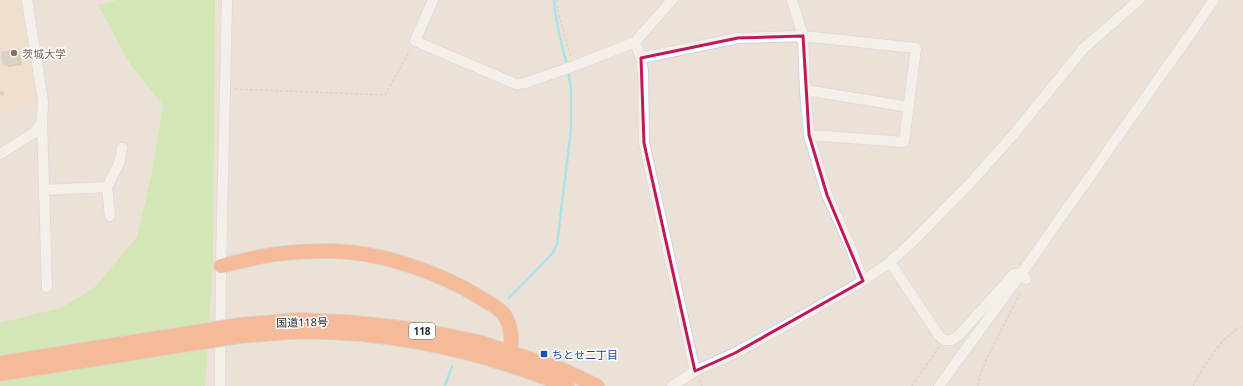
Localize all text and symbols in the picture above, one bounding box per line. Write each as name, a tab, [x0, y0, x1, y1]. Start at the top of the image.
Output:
place label: 茨城大学	[22, 46, 66, 61]
marker: 茨城大学	[9, 48, 19, 58]
street label: 国道118号	[276, 314, 328, 330]
road number: 118	[409, 323, 435, 339]
place label: ちとせ二丁目	[552, 347, 618, 362]
marker: ちとせ二丁目	[539, 349, 549, 359]

